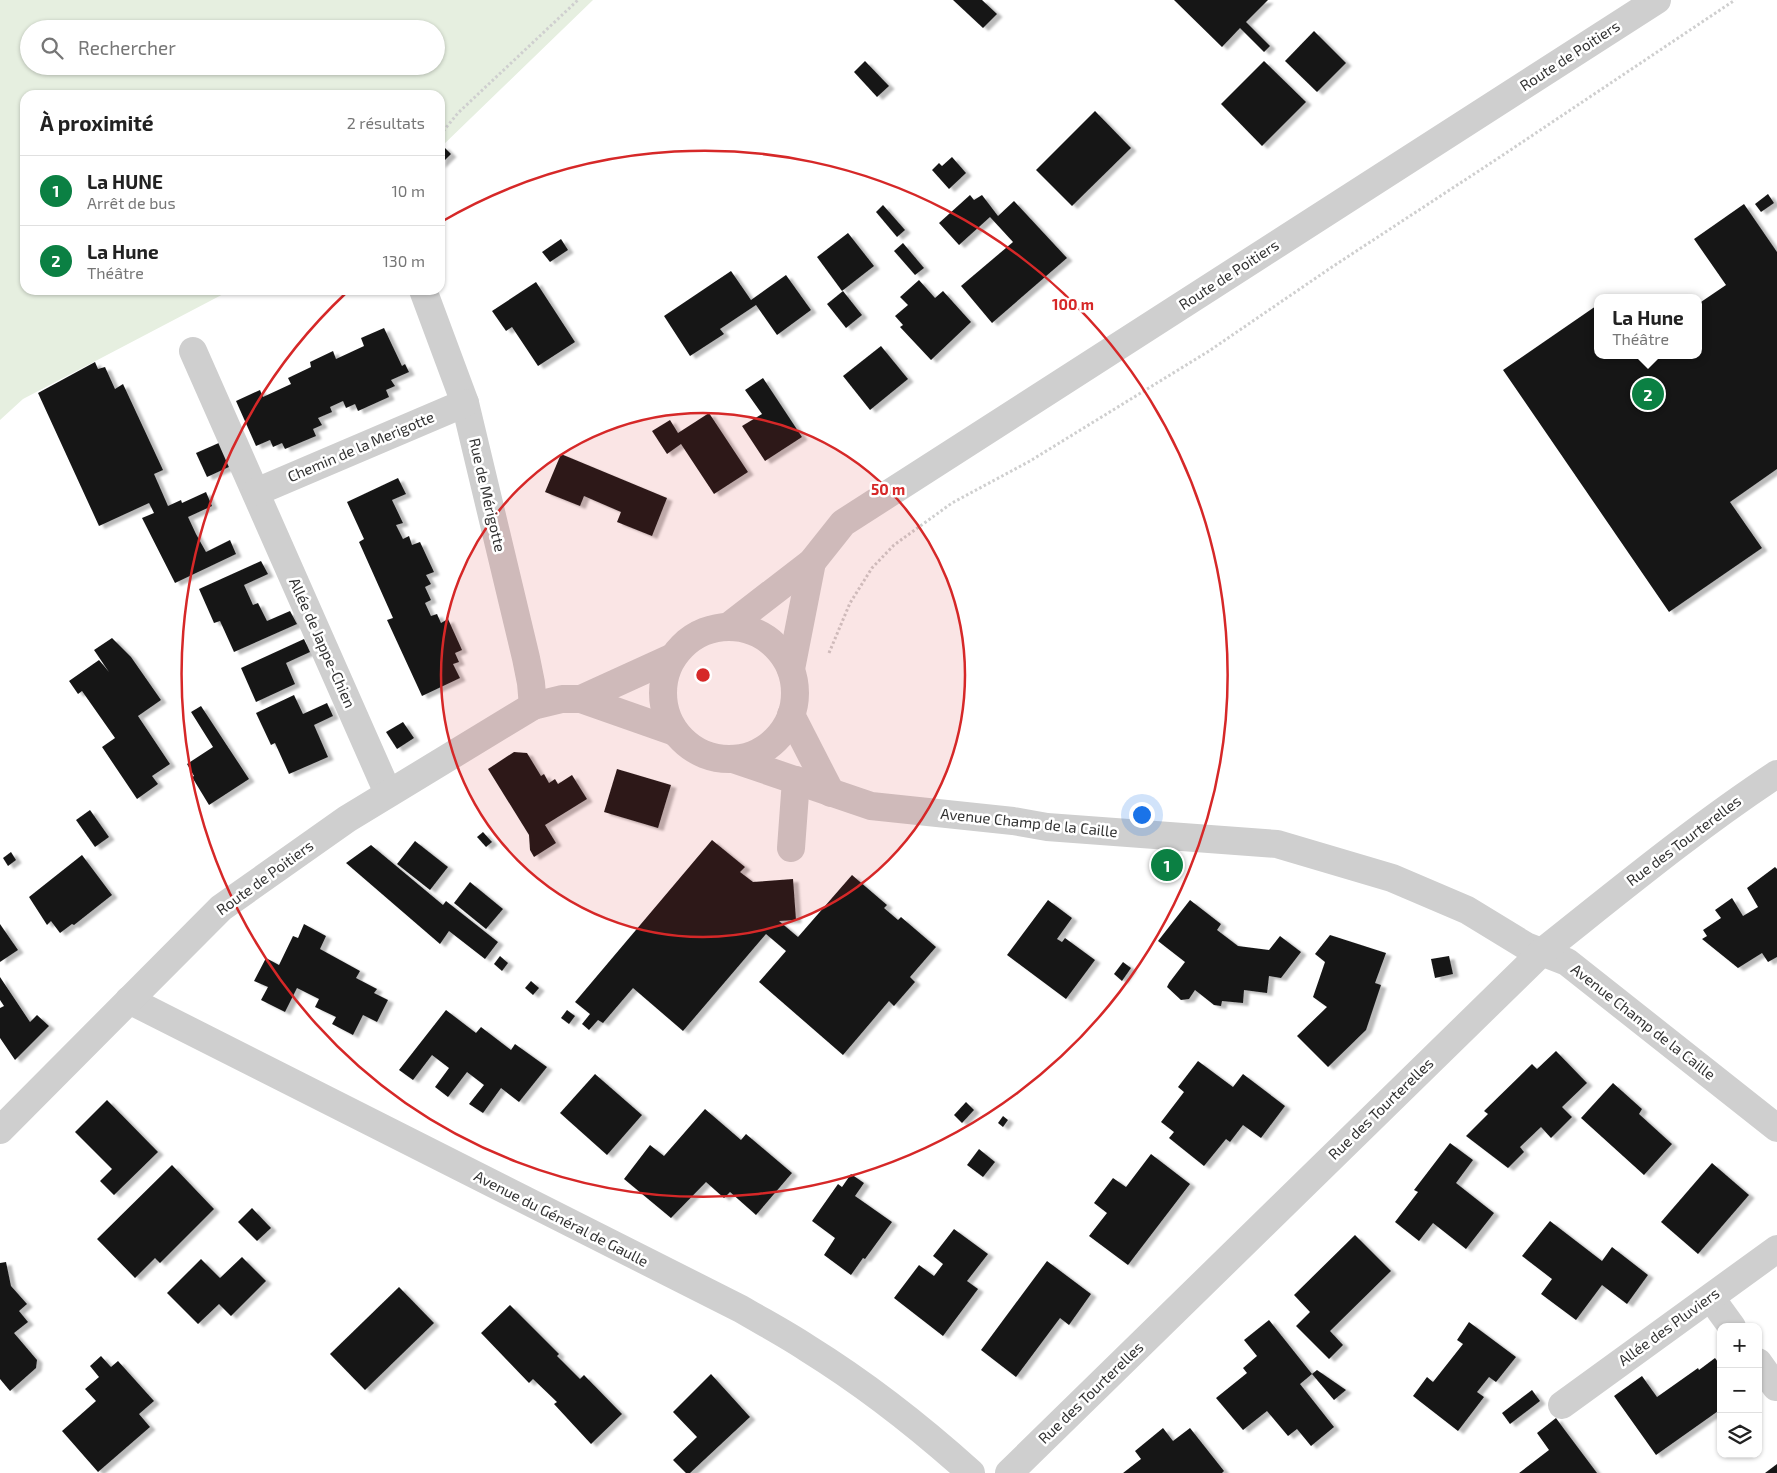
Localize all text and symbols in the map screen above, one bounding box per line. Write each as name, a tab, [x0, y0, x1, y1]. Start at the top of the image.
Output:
street label: Route de Poitiers	[1516, 16, 1623, 94]
search box	[20, 20, 445, 75]
icon: search	[38, 34, 66, 62]
text: Rechercher	[78, 36, 176, 59]
text: À proximité	[40, 110, 154, 135]
text: 2 résultats	[347, 113, 425, 132]
text: La HUNE	[87, 170, 163, 193]
text: 1	[53, 181, 59, 200]
text: 10 m	[391, 181, 425, 200]
text: Arrêt de bus	[87, 193, 176, 212]
street label: Route de Poitiers	[1175, 235, 1282, 313]
text: La Hune	[87, 240, 159, 263]
text: 2	[51, 251, 61, 270]
text: 130 m	[383, 251, 425, 270]
text: Théâtre	[87, 263, 144, 282]
popup	[1594, 294, 1702, 359]
text: 100 m	[1052, 295, 1094, 313]
text: La Hune	[1612, 306, 1684, 329]
text: Théâtre	[1612, 329, 1669, 348]
pin: 2	[1632, 375, 1664, 413]
street label: Chemin de la Merigotte	[285, 407, 437, 485]
street label: Rue de Mérigotte	[466, 436, 510, 554]
text: 50 m	[871, 480, 905, 498]
street label: Allée de Jappe-Chien	[286, 575, 360, 711]
centre of rings	[694, 666, 712, 684]
street label: Rue des Tourterelles	[1623, 791, 1744, 889]
your location	[1129, 802, 1155, 828]
street label: Avenue Champ de la Caille	[940, 804, 1118, 840]
street label: Route de Poitiers	[212, 836, 316, 918]
pin: 1	[1151, 846, 1183, 884]
street label: Avenue Champ de la Caille	[1568, 959, 1719, 1083]
street label: Rue des Tourterelles	[1324, 1054, 1436, 1163]
street label: Avenue du Général de Gaulle	[471, 1166, 652, 1270]
street label: Allée des Pluviers	[1614, 1283, 1722, 1369]
map controls	[1717, 1323, 1762, 1458]
button: +	[1717, 1323, 1762, 1368]
street label: Rue des Tourterelles	[1034, 1338, 1146, 1447]
button: −	[1717, 1368, 1762, 1413]
button: layers	[1717, 1413, 1762, 1458]

